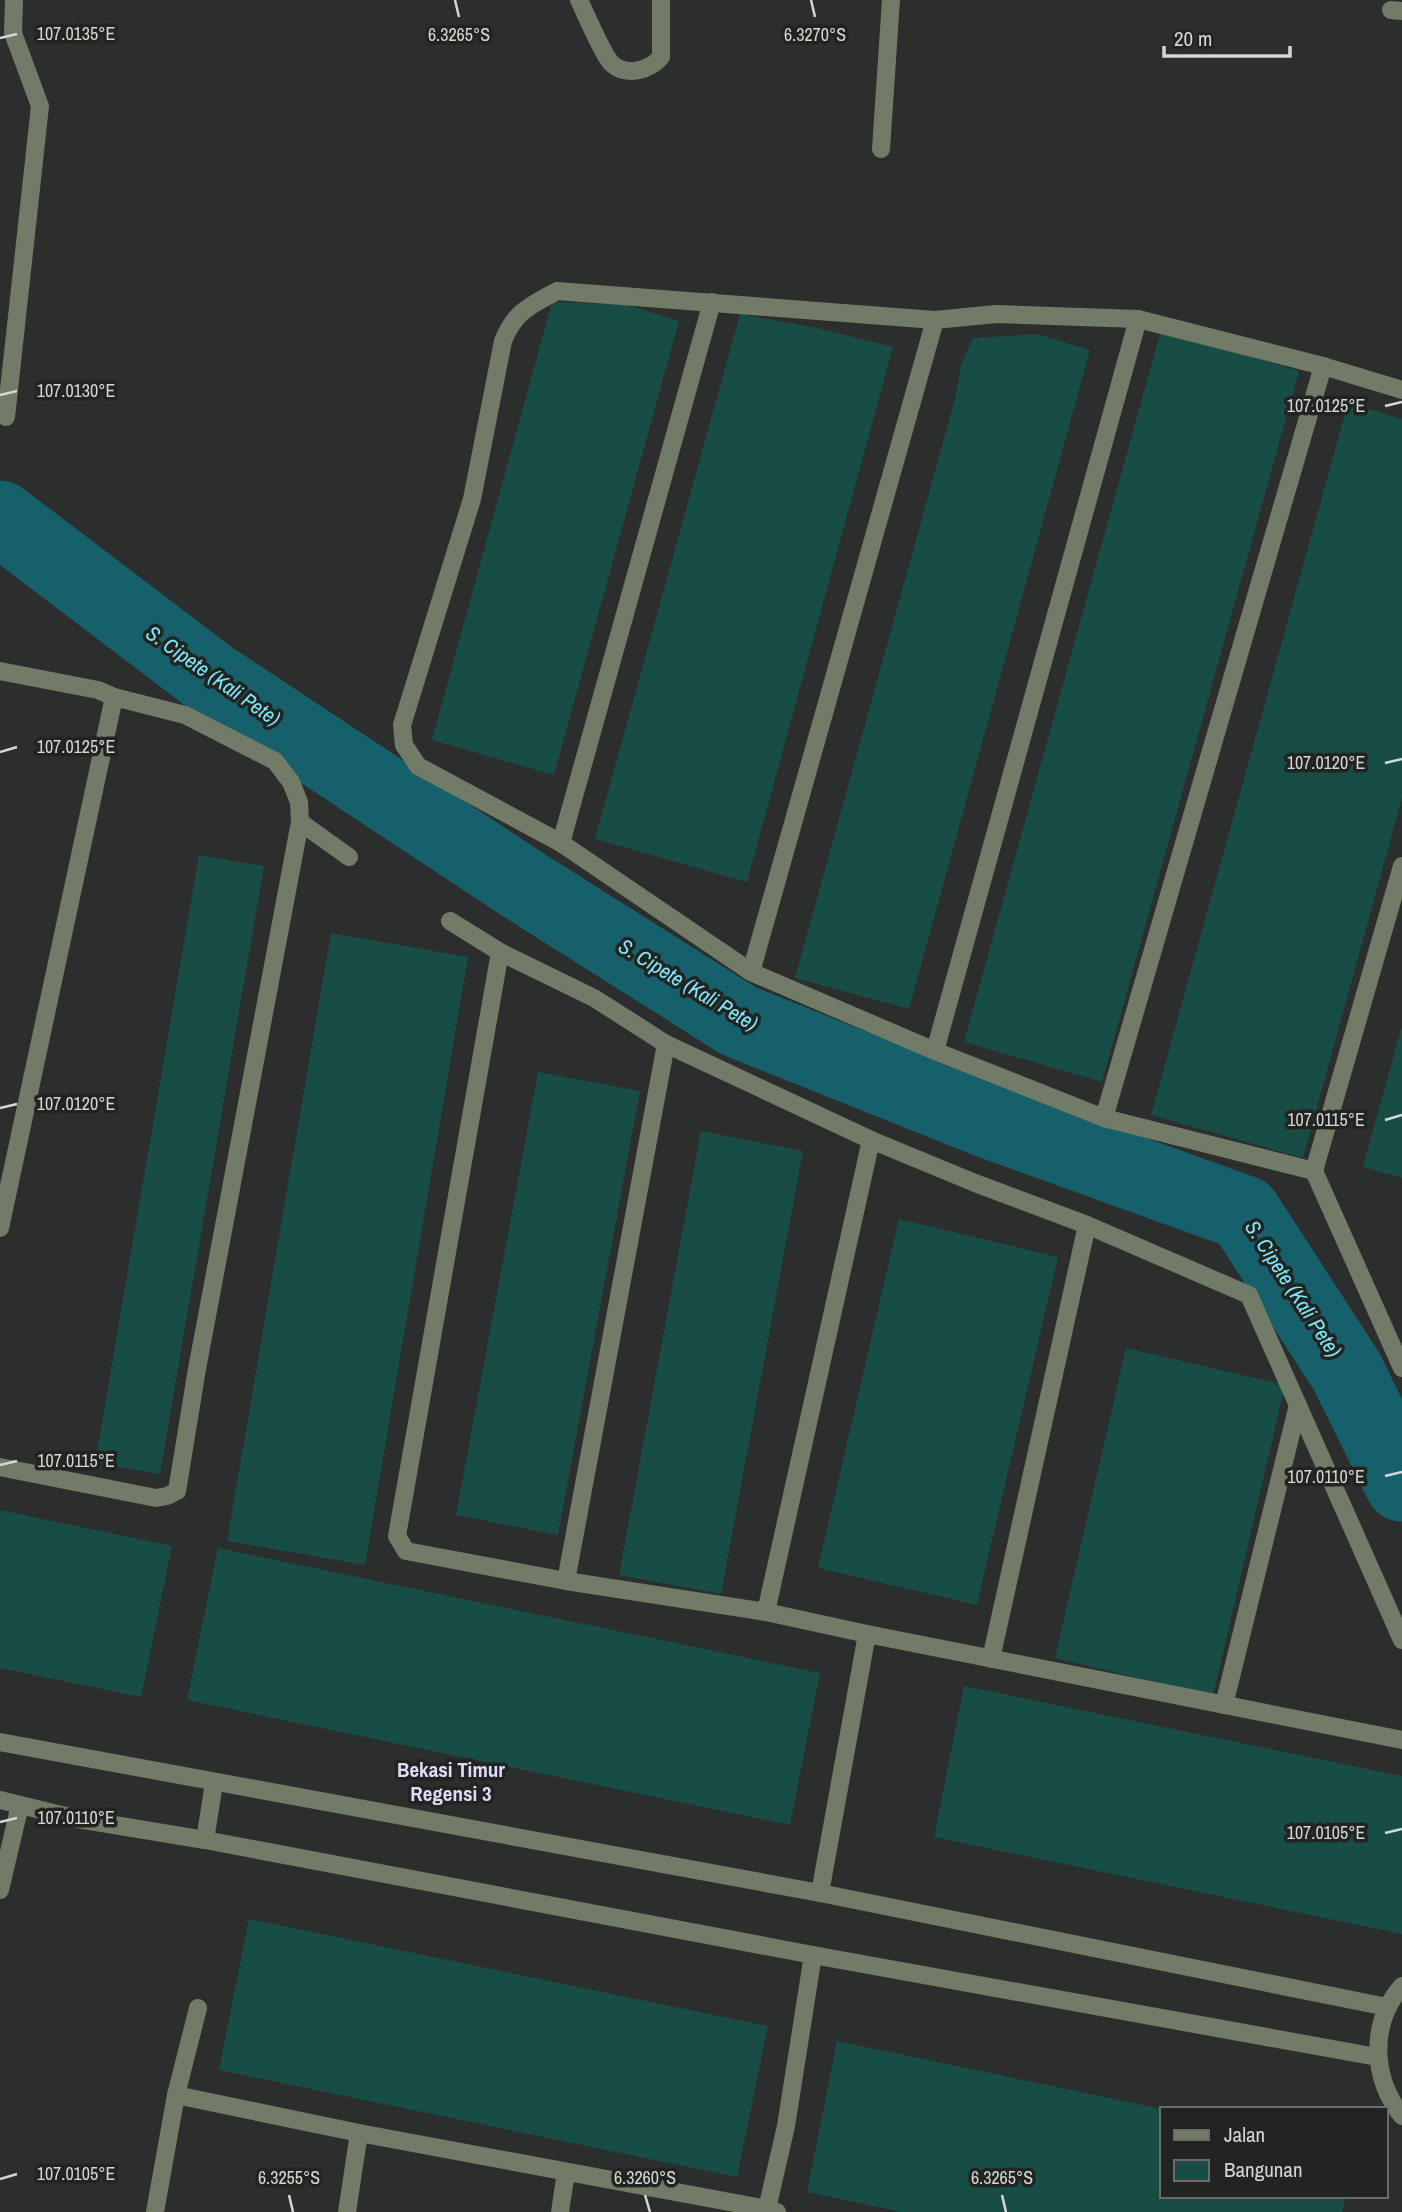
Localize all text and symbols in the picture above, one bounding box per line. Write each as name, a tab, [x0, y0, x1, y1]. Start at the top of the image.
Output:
scale bar	[1164, 14, 1290, 58]
text: 107.0135°E	[37, 21, 115, 46]
text: 6.3265°S	[428, 22, 490, 47]
text: 6.3270°S	[784, 22, 846, 47]
text: 20 m	[1174, 24, 1212, 53]
text: 107.0130°E	[37, 378, 115, 403]
text: 107.0125°E	[1287, 393, 1365, 418]
water label: S. Cipete (Kali Pete)	[140, 618, 287, 733]
text: 107.0125°E	[37, 734, 115, 759]
text: 107.0120°E	[1287, 750, 1365, 775]
water label: S. Cipete (Kali Pete)	[613, 931, 764, 1038]
text: 107.0120°E	[37, 1091, 115, 1116]
text: 107.0115°E	[1287, 1107, 1365, 1132]
water label: S. Cipete (Kali Pete)	[1238, 1215, 1349, 1363]
text: 107.0115°E	[37, 1448, 115, 1473]
text: 107.0110°E	[1287, 1464, 1365, 1489]
district label: Bekasi Timur Regensi 3	[397, 1755, 505, 1808]
text: 107.0110°E	[37, 1805, 115, 1830]
text: 107.0105°E	[1287, 1820, 1365, 1845]
legend	[1160, 2107, 1388, 2198]
text: Jalan	[1224, 2120, 1265, 2149]
text: Bangunan	[1224, 2155, 1303, 2184]
text: 107.0105°E	[37, 2161, 115, 2186]
text: 6.3255°S	[258, 2165, 320, 2190]
text: 6.3260°S	[614, 2165, 676, 2190]
text: 6.3265°S	[971, 2165, 1033, 2190]

